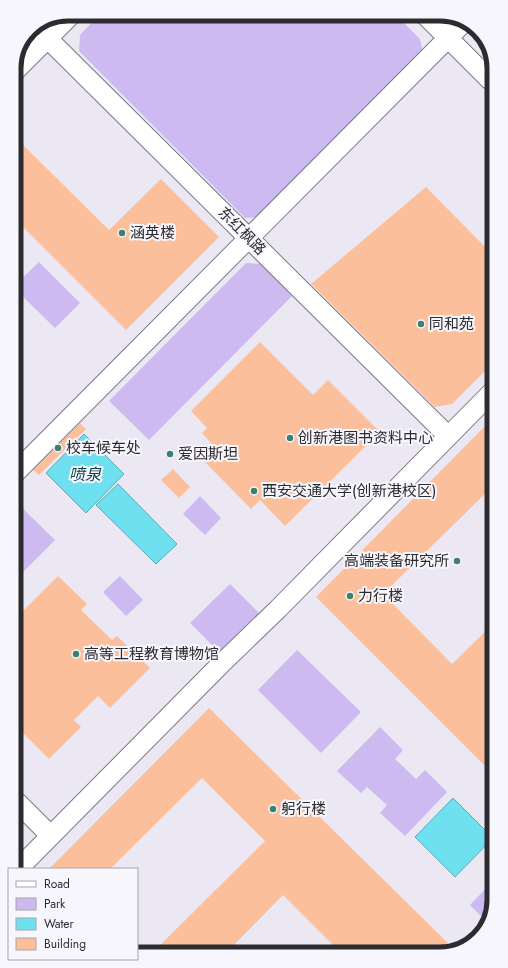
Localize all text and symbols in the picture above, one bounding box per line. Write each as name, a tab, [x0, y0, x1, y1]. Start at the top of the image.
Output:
street label: 东红枫路	[213, 202, 271, 260]
place label: 涵英楼	[130, 222, 175, 244]
marker: 涵英楼	[117, 228, 127, 238]
place label: 同和苑	[429, 313, 474, 335]
marker: 同和苑	[416, 319, 426, 329]
place label: 创新港图书资料中心	[298, 427, 433, 449]
marker: 创新港图书资料中心	[285, 433, 295, 443]
place label: 校车候车处	[66, 437, 141, 459]
marker: 校车候车处	[53, 443, 63, 453]
place label: 爱因斯坦	[178, 443, 238, 465]
marker: 爱因斯坦	[165, 449, 175, 459]
water label: 喷泉	[69, 463, 102, 486]
place label: 西安交通大学(创新港校区)	[262, 480, 436, 502]
marker: 西安交通大学(创新港校区)	[249, 486, 259, 496]
place label: 高端装备研究所	[344, 550, 449, 572]
marker: 高端装备研究所	[452, 556, 462, 566]
place label: 力行楼	[358, 585, 403, 607]
marker: 力行楼	[345, 591, 355, 601]
place label: 高等工程教育博物馆	[84, 643, 219, 665]
marker: 高等工程教育博物馆	[71, 649, 81, 659]
place label: 躬行楼	[281, 798, 326, 820]
marker: 躬行楼	[268, 804, 278, 814]
legend	[8, 868, 138, 960]
text: Road	[44, 875, 70, 893]
text: Park	[44, 895, 66, 913]
text: Water	[44, 915, 75, 933]
text: Building	[44, 935, 86, 953]

